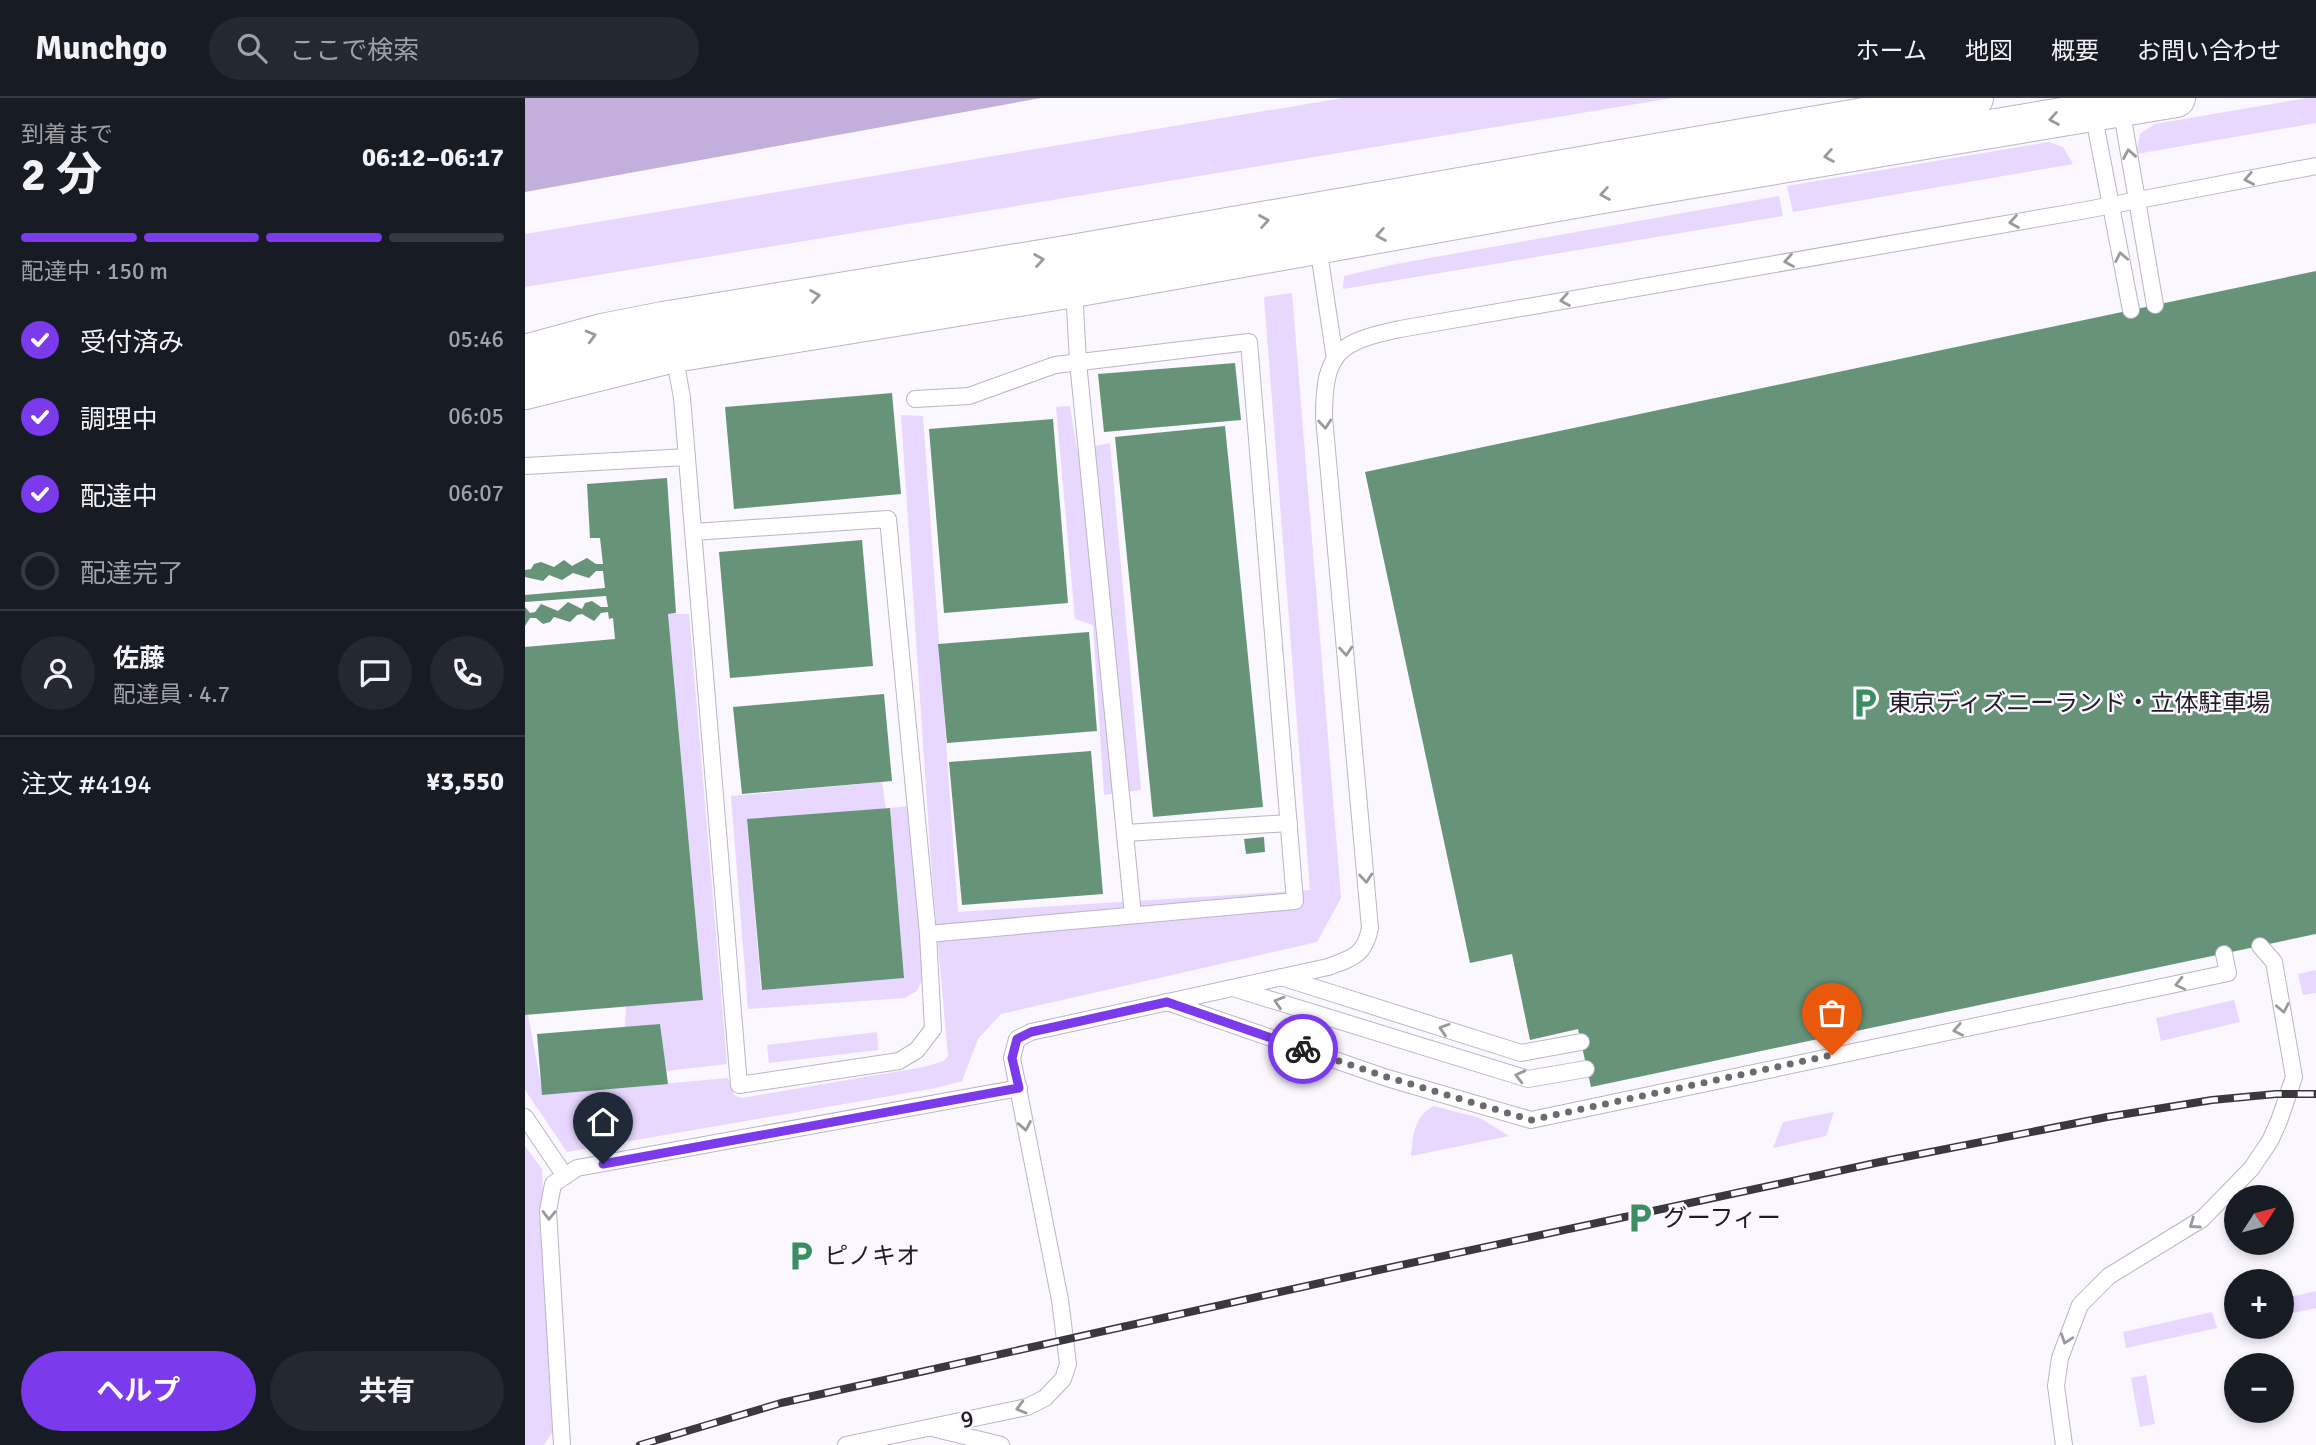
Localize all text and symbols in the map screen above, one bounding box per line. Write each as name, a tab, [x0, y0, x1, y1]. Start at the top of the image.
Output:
search box	[209, 17, 699, 80]
text: Munchgo	[35, 28, 167, 69]
icon: search	[233, 29, 271, 67]
text: ここで検索	[289, 35, 419, 67]
text: ホーム	[1856, 36, 1927, 66]
text: 地図	[1965, 36, 2013, 66]
text: 概要	[2051, 36, 2099, 66]
text: お問い合わせ	[2137, 36, 2281, 66]
one-way arrow	[2048, 111, 2059, 126]
text: 到着まで	[21, 120, 113, 149]
text: 06:12–06:17	[362, 142, 504, 174]
text: 2 分	[21, 147, 102, 203]
one-way arrow	[1823, 148, 1835, 163]
one-way arrow	[2122, 148, 2137, 160]
one-way arrow	[2243, 171, 2255, 186]
one-way arrow	[1599, 186, 1611, 201]
one-way arrow	[1258, 214, 1269, 229]
one-way arrow	[2008, 214, 2020, 229]
one-way arrow	[1375, 227, 1387, 242]
one-way arrow	[2114, 252, 2129, 263]
one-way arrow	[1033, 253, 1045, 268]
one-way arrow	[1784, 253, 1795, 268]
text: 配達中 · 150 m	[21, 257, 168, 286]
one-way arrow	[809, 289, 821, 304]
one-way arrow	[1559, 292, 1571, 307]
icon: check	[21, 321, 59, 359]
text: 05:46	[448, 325, 504, 354]
text: 受付済み	[80, 327, 184, 359]
one-way arrow	[585, 330, 597, 344]
icon: check	[21, 398, 59, 436]
text: 06:05	[448, 402, 504, 431]
text: 調理中	[80, 404, 158, 436]
one-way arrow	[1317, 419, 1332, 430]
icon: check	[21, 475, 59, 513]
text: 06:07	[448, 479, 504, 508]
text: 配達中	[80, 481, 158, 513]
text: 配達完了	[80, 558, 184, 590]
button: person	[21, 636, 95, 710]
button: chat	[338, 636, 412, 710]
button: phone	[430, 636, 504, 710]
text: 佐藤	[113, 643, 165, 675]
one-way arrow	[1338, 645, 1353, 657]
text: 配達員 · 4.7	[113, 680, 230, 709]
parking icon: 東京ディズニーランド・立体駐車場	[1848, 686, 1882, 720]
place label: 東京ディズニーランド・立体駐車場	[1888, 688, 2270, 718]
text: ¥3,550	[426, 766, 504, 798]
text: 注文 #4194	[21, 769, 152, 801]
one-way arrow	[1358, 872, 1373, 883]
one-way arrow	[2175, 976, 2187, 990]
pin	[1802, 983, 1862, 1055]
icon: bag	[1813, 994, 1851, 1032]
one-way arrow	[1273, 996, 1285, 1011]
one-way arrow	[2275, 1002, 2290, 1014]
courier	[1268, 1014, 1338, 1084]
one-way arrow	[1952, 1021, 1964, 1036]
one-way arrow	[1438, 1023, 1451, 1037]
icon: bike	[1284, 1030, 1322, 1068]
one-way arrow	[1514, 1070, 1526, 1084]
pin	[573, 1092, 633, 1164]
icon: home	[584, 1103, 622, 1141]
one-way arrow	[1017, 1120, 1032, 1132]
north arrow	[2224, 1185, 2294, 1255]
map controls	[2224, 1185, 2294, 1423]
parking icon: グーフィー	[1623, 1201, 1657, 1235]
place label: グーフィー	[1663, 1203, 1781, 1233]
one-way arrow	[541, 1210, 557, 1221]
one-way arrow	[2189, 1216, 2202, 1228]
parking icon: ピノキオ	[784, 1239, 818, 1273]
place label: ピノキオ	[824, 1241, 920, 1271]
button: +	[2224, 1269, 2294, 1339]
one-way arrow	[2060, 1332, 2074, 1344]
button: ヘルプ	[21, 1351, 256, 1431]
button: 共有	[270, 1351, 504, 1431]
button: −	[2224, 1353, 2294, 1423]
one-way arrow	[1015, 1399, 1027, 1414]
street label: 9	[958, 1403, 976, 1435]

